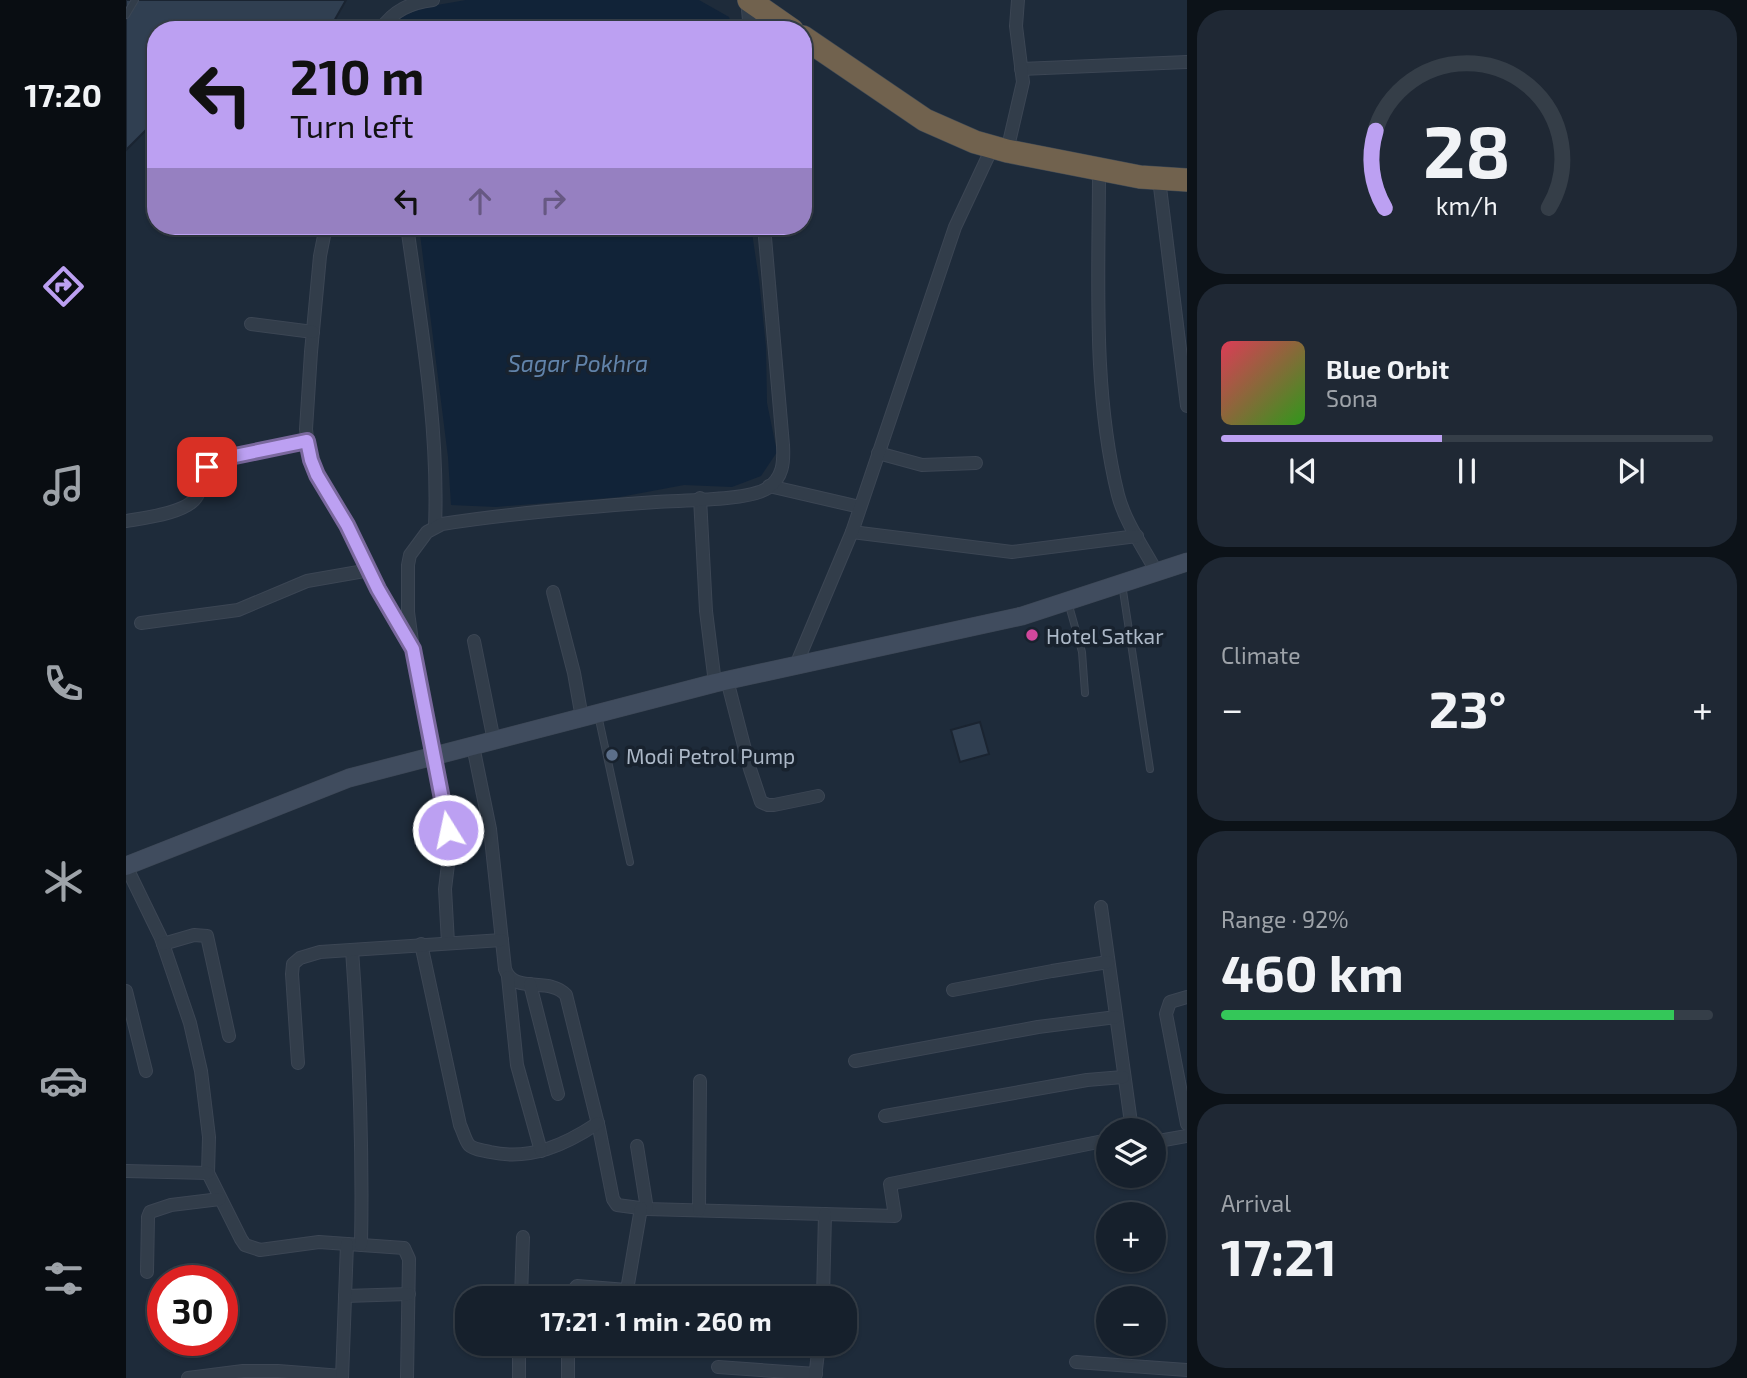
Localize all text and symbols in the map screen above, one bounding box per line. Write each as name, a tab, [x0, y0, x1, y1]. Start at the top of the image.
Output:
text: 210 m	[290, 46, 424, 105]
icon: left	[175, 49, 266, 140]
text: 17:20	[24, 75, 102, 113]
text: 28	[1423, 105, 1511, 193]
text: Turn left	[290, 106, 414, 144]
icon: left	[388, 182, 426, 220]
icon: ahead	[461, 182, 499, 220]
icon: right	[534, 182, 572, 220]
text: km/h	[1436, 190, 1498, 220]
icon: directions	[39, 262, 88, 311]
water label: Sagar Pokhra	[508, 349, 648, 377]
text: Blue Orbit	[1326, 353, 1449, 384]
text: Sona	[1326, 384, 1378, 412]
pin	[177, 437, 237, 497]
icon: arrive	[188, 448, 226, 486]
icon: previous	[1284, 452, 1322, 490]
icon: pause	[1448, 452, 1486, 490]
icon: next	[1612, 452, 1650, 490]
icon: music	[39, 461, 88, 510]
place label: Hotel Satkar	[1046, 623, 1164, 648]
marker: Hotel Satkar	[1024, 627, 1040, 643]
text: Climate	[1221, 641, 1301, 669]
icon: phone	[39, 659, 88, 708]
text: 23°	[1429, 676, 1506, 738]
text: −	[1221, 685, 1243, 731]
text: +	[1692, 685, 1713, 731]
place label: Modi Petrol Pump	[626, 743, 795, 768]
marker: Modi Petrol Pump	[604, 747, 620, 763]
position arrow	[411, 793, 485, 867]
icon: climate	[39, 857, 88, 906]
text: Range · 92%	[1221, 905, 1349, 933]
text: 460 km	[1221, 940, 1404, 1002]
icon: car	[39, 1056, 88, 1105]
map controls	[1096, 1118, 1166, 1356]
button: layers	[1096, 1118, 1166, 1188]
text: Arrival	[1221, 1189, 1291, 1217]
button: +	[1096, 1202, 1166, 1272]
text: 17:21	[1221, 1224, 1337, 1286]
icon: filters	[39, 1254, 88, 1303]
speed limit sign: 30	[147, 1265, 238, 1356]
button: −	[1096, 1286, 1166, 1356]
text: 17:21 · 1 min · 260 m	[540, 1305, 772, 1336]

